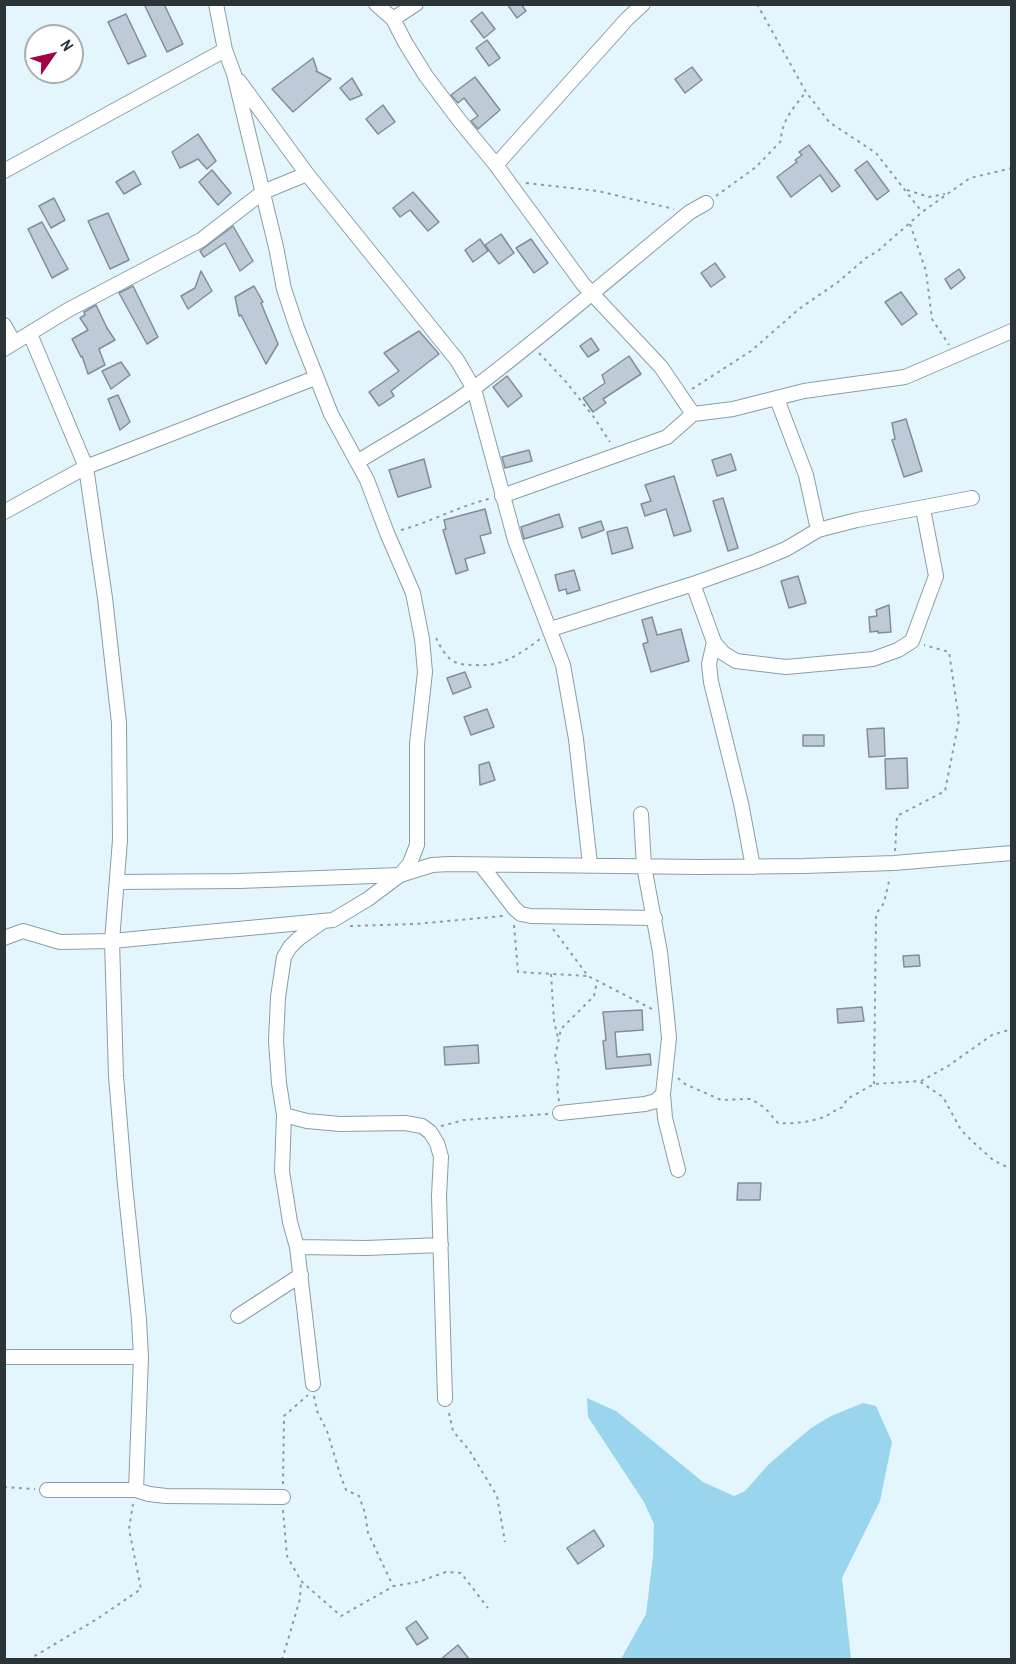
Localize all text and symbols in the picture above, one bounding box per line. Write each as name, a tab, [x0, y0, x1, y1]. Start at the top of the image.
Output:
north arrow	[24, 24, 84, 84]
text: N	[55, 35, 79, 55]

